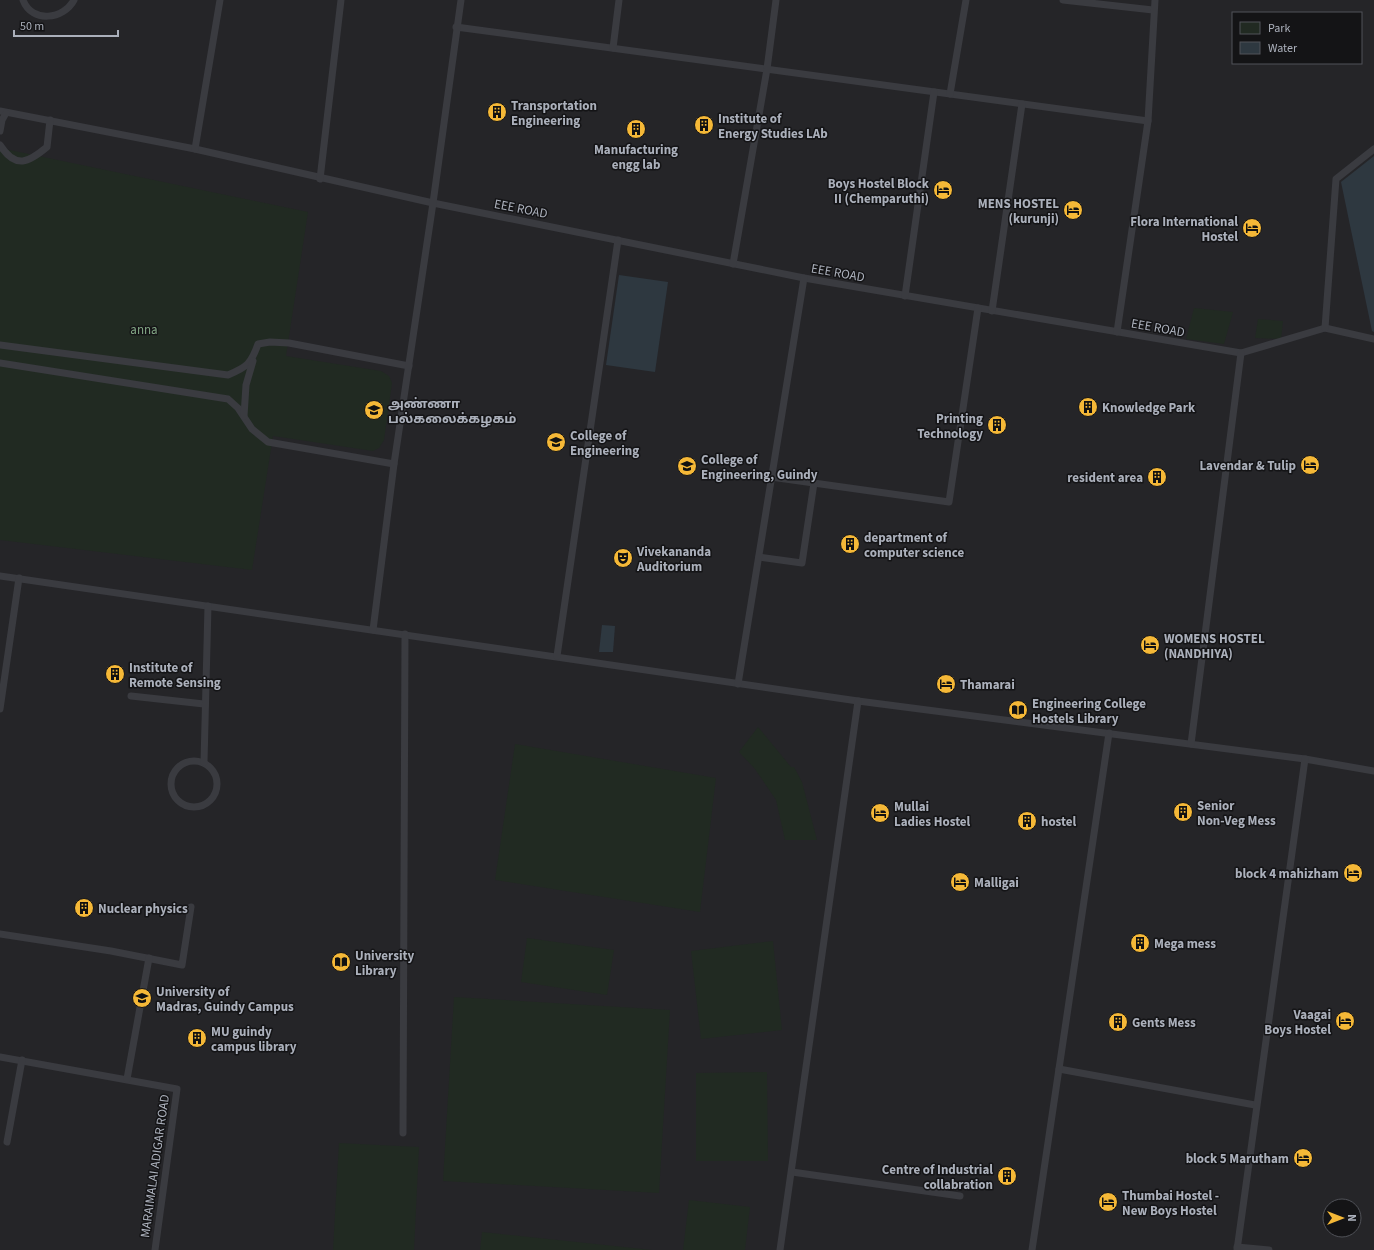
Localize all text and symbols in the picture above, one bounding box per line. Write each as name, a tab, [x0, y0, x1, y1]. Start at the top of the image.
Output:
scale bar	[14, 12, 118, 38]
legend	[1232, 12, 1362, 64]
text: 50 m	[20, 18, 44, 35]
text: Park	[1268, 20, 1290, 37]
text: Water	[1268, 40, 1298, 57]
place label: Transportation Engineering	[511, 97, 597, 130]
building icon: Transportation Engineering	[486, 101, 508, 123]
place label: Institute of Energy Studies LAb	[718, 110, 828, 143]
building icon: Institute of Energy Studies LAb	[693, 114, 715, 136]
building icon: Manufacturing engg lab	[625, 118, 647, 140]
place label: Manufacturing engg lab	[594, 141, 678, 174]
place label: Boys Hostel Block II (Chemparuthi)	[828, 175, 930, 208]
hotel icon: Boys Hostel Block II (Chemparuthi)	[932, 179, 954, 201]
street label: EEE ROAD	[493, 195, 549, 223]
place label: MENS HOSTEL (kurunji)	[978, 195, 1059, 228]
hotel icon: MENS HOSTEL (kurunji)	[1062, 199, 1084, 221]
place label: Flora International Hostel	[1130, 213, 1238, 246]
hotel icon: Flora International Hostel	[1241, 217, 1263, 239]
street label: EEE ROAD	[810, 259, 866, 287]
street label: EEE ROAD	[1130, 314, 1186, 342]
park label: anna	[130, 321, 158, 339]
place label: அண்ணா பல்கலைக்கழகம்	[388, 395, 517, 428]
building icon: Knowledge Park	[1077, 396, 1099, 418]
school or university icon: அண்ணா பல்கலைக்கழகம்	[363, 399, 385, 421]
place label: Knowledge Park	[1102, 399, 1196, 417]
place label: Printing Technology	[917, 410, 983, 443]
building icon: Printing Technology	[986, 414, 1008, 436]
place label: College of Engineering	[570, 427, 639, 460]
school or university icon: College of Engineering	[545, 431, 567, 453]
place label: College of Engineering, Guindy	[701, 451, 818, 484]
hotel icon: Lavendar & Tulip	[1299, 454, 1321, 476]
school or university icon: College of Engineering, Guindy	[676, 455, 698, 477]
place label: Lavendar & Tulip	[1199, 457, 1296, 475]
building icon: resident area	[1146, 466, 1168, 488]
place label: resident area	[1067, 469, 1143, 487]
place label: department of computer science	[864, 529, 964, 562]
building icon: department of computer science	[839, 533, 861, 555]
place label: Vivekananda Auditorium	[636, 543, 711, 576]
theatre icon: Vivekananda Auditorium	[612, 547, 634, 569]
place label: WOMENS HOSTEL (NANDHIYA)	[1164, 630, 1265, 663]
hotel icon: WOMENS HOSTEL (NANDHIYA)	[1139, 634, 1161, 656]
place label: Institute of Remote Sensing	[129, 659, 221, 692]
building icon: Institute of Remote Sensing	[104, 663, 126, 685]
hotel icon: Thamarai	[935, 673, 957, 695]
place label: Thamarai	[960, 676, 1015, 694]
place label: Engineering College Hostels Library	[1032, 695, 1146, 728]
library icon: Engineering College Hostels Library	[1007, 699, 1029, 721]
place label: Senior Non-Veg Mess	[1197, 797, 1276, 830]
place label: Mullai Ladies Hostel	[894, 798, 971, 831]
building icon: Senior Non-Veg Mess	[1172, 801, 1194, 823]
hotel icon: Mullai Ladies Hostel	[869, 802, 891, 824]
building icon: hostel	[1016, 810, 1038, 832]
place label: hostel	[1041, 813, 1077, 831]
hotel icon: block 4 mahizham	[1342, 862, 1364, 884]
place label: block 4 mahizham	[1235, 865, 1339, 883]
hotel icon: Malligai	[949, 871, 971, 893]
place label: Malligai	[974, 874, 1019, 892]
building icon: Nuclear physics	[73, 897, 95, 919]
place label: Nuclear physics	[98, 900, 188, 918]
building icon: Mega mess	[1129, 932, 1151, 954]
place label: Mega mess	[1154, 935, 1216, 953]
place label: University Library	[355, 947, 414, 980]
library icon: University Library	[330, 951, 352, 973]
place label: University of Madras, Guindy Campus	[156, 983, 294, 1016]
school or university icon: University of Madras, Guindy Campus	[131, 987, 153, 1009]
place label: Vaagai Boys Hostel	[1264, 1006, 1331, 1039]
hotel icon: Vaagai Boys Hostel	[1334, 1010, 1356, 1032]
building icon: Gents Mess	[1107, 1011, 1129, 1033]
place label: Gents Mess	[1132, 1014, 1196, 1032]
place label: MU guindy campus library	[211, 1023, 297, 1056]
building icon: MU guindy campus library	[186, 1027, 208, 1049]
street label: MARAIMALAI ADIGAR ROAD	[136, 1093, 174, 1239]
hotel icon: block 5 Marutham	[1292, 1147, 1314, 1169]
place label: block 5 Marutham	[1186, 1150, 1289, 1168]
place label: Centre of Industrial collabration	[882, 1161, 993, 1194]
building icon: Centre of Industrial collabration	[996, 1165, 1018, 1187]
place label: Thumbai Hostel - New Boys Hostel	[1122, 1187, 1219, 1220]
hotel icon: Thumbai Hostel - New Boys Hostel	[1097, 1191, 1119, 1213]
north arrow	[1322, 1198, 1362, 1238]
text: N	[1344, 1214, 1359, 1222]

